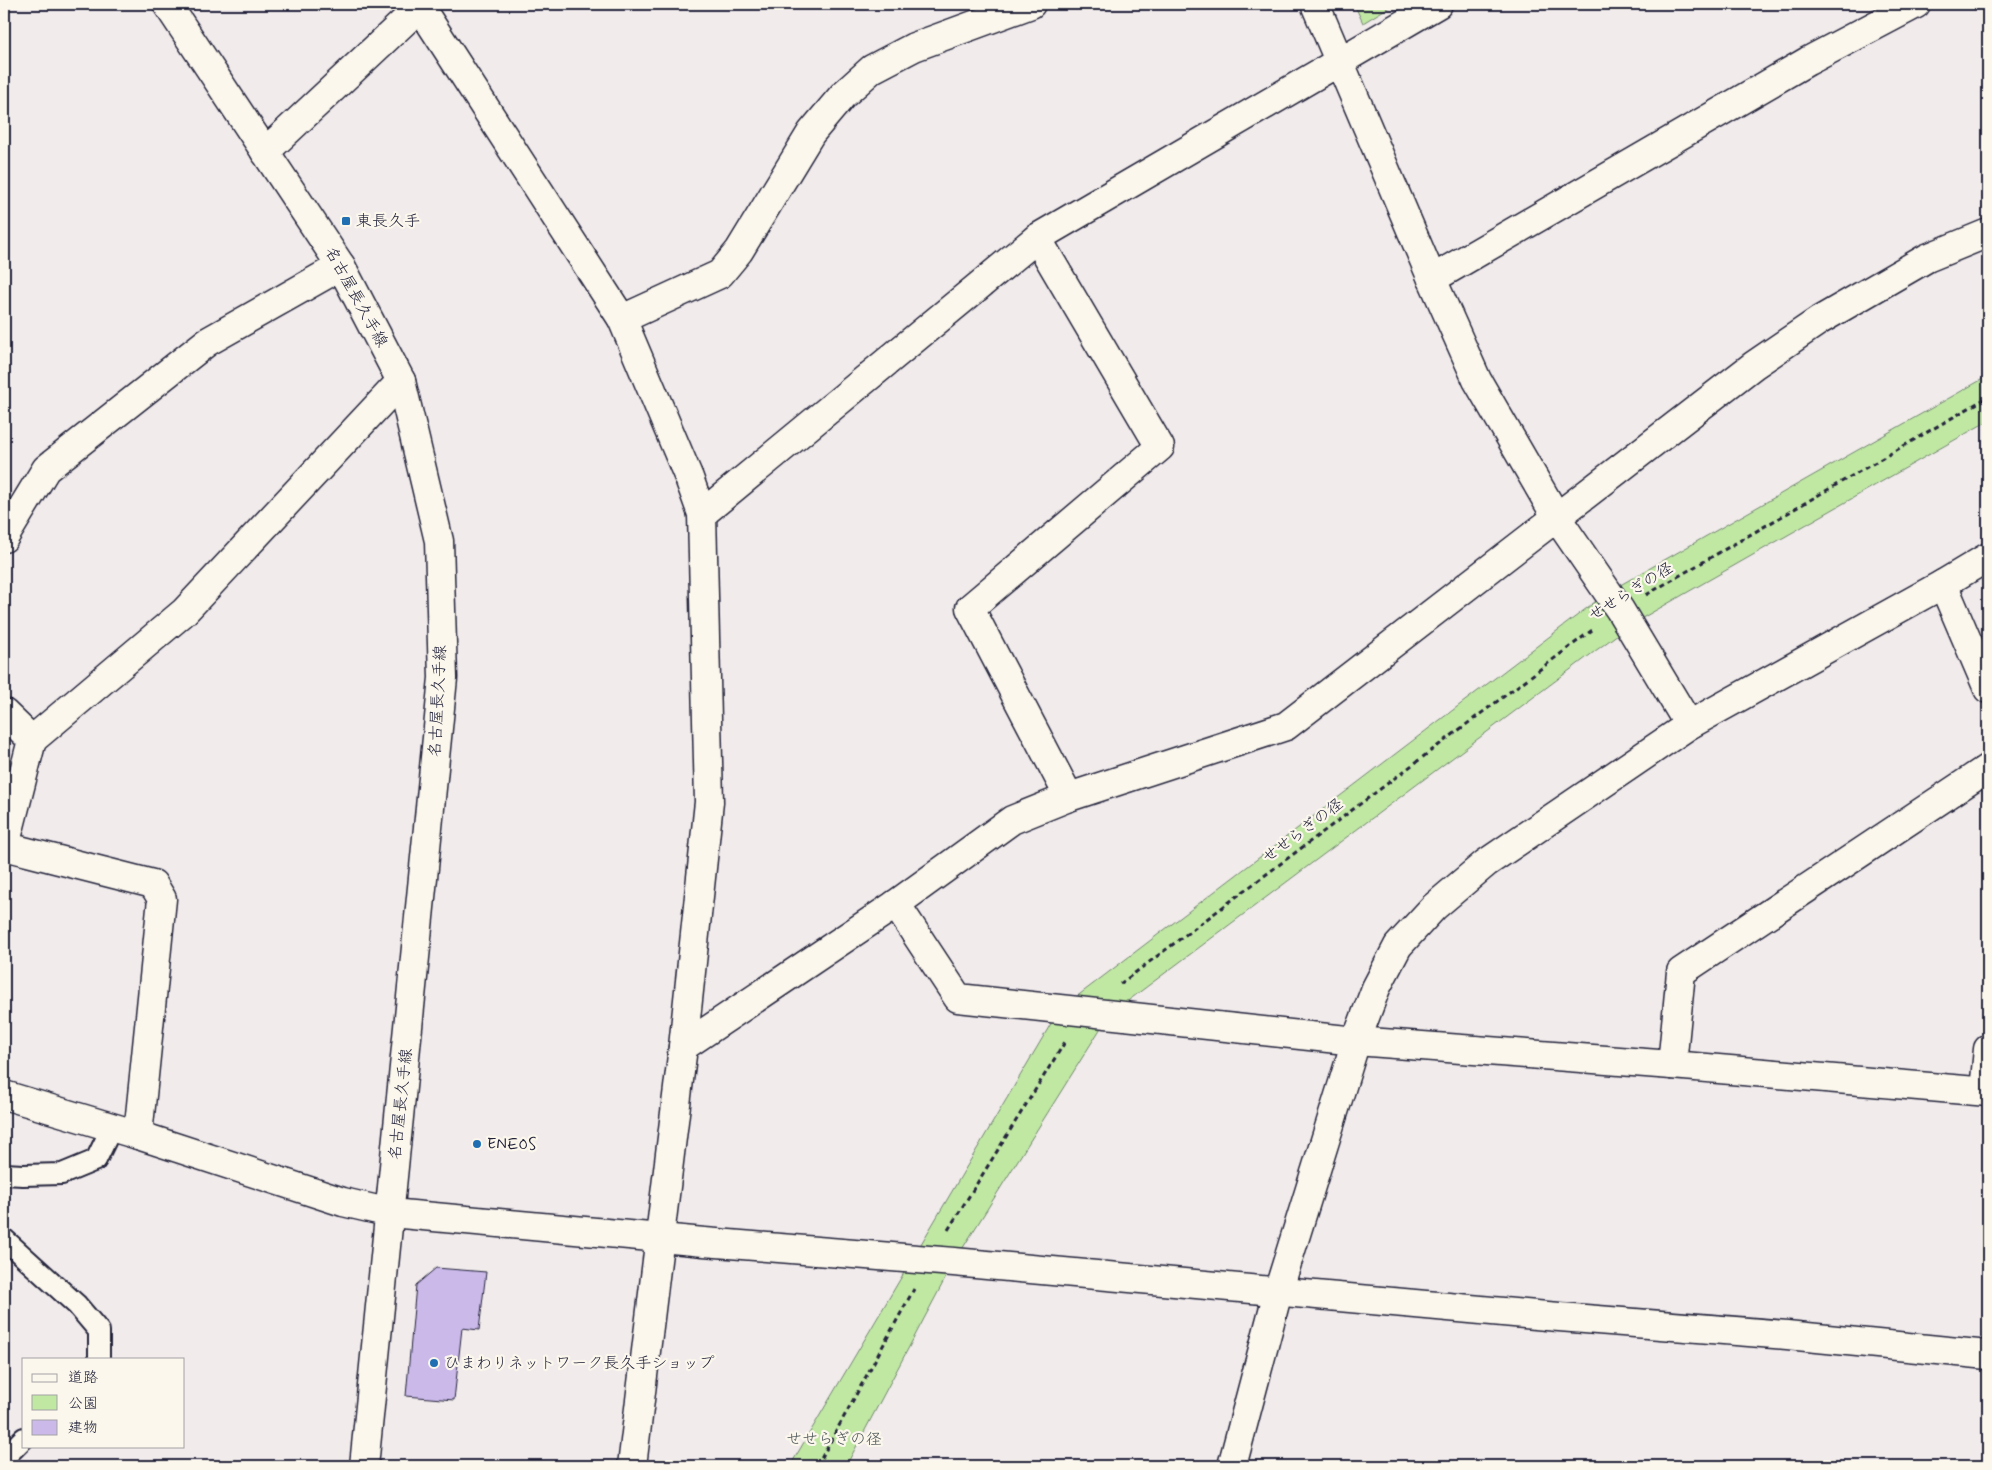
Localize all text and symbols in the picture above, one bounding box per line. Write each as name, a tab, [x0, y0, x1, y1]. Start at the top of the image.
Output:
place label: 東長久手	[356, 211, 420, 232]
marker: 東長久手	[340, 215, 352, 227]
street label: 名古屋長久手線	[320, 243, 392, 351]
street label: せせらぎの径	[1585, 558, 1677, 626]
street label: 名古屋長久手線	[425, 645, 451, 757]
street label: せせらぎの径	[1258, 794, 1348, 868]
street label: 名古屋長久手線	[385, 1047, 417, 1161]
place label: ENEOS	[487, 1134, 536, 1155]
marker: ENEOS	[471, 1138, 483, 1150]
place label: ひまわりネットワーク長久手ショップ	[444, 1353, 715, 1374]
marker: ひまわりネットワーク長久手ショップ	[428, 1357, 440, 1369]
legend	[22, 1358, 185, 1448]
text: 道路	[68, 1368, 98, 1388]
text: 公園	[68, 1394, 98, 1414]
text: 建物	[68, 1418, 98, 1438]
park label: せせらぎの径	[786, 1429, 882, 1450]

